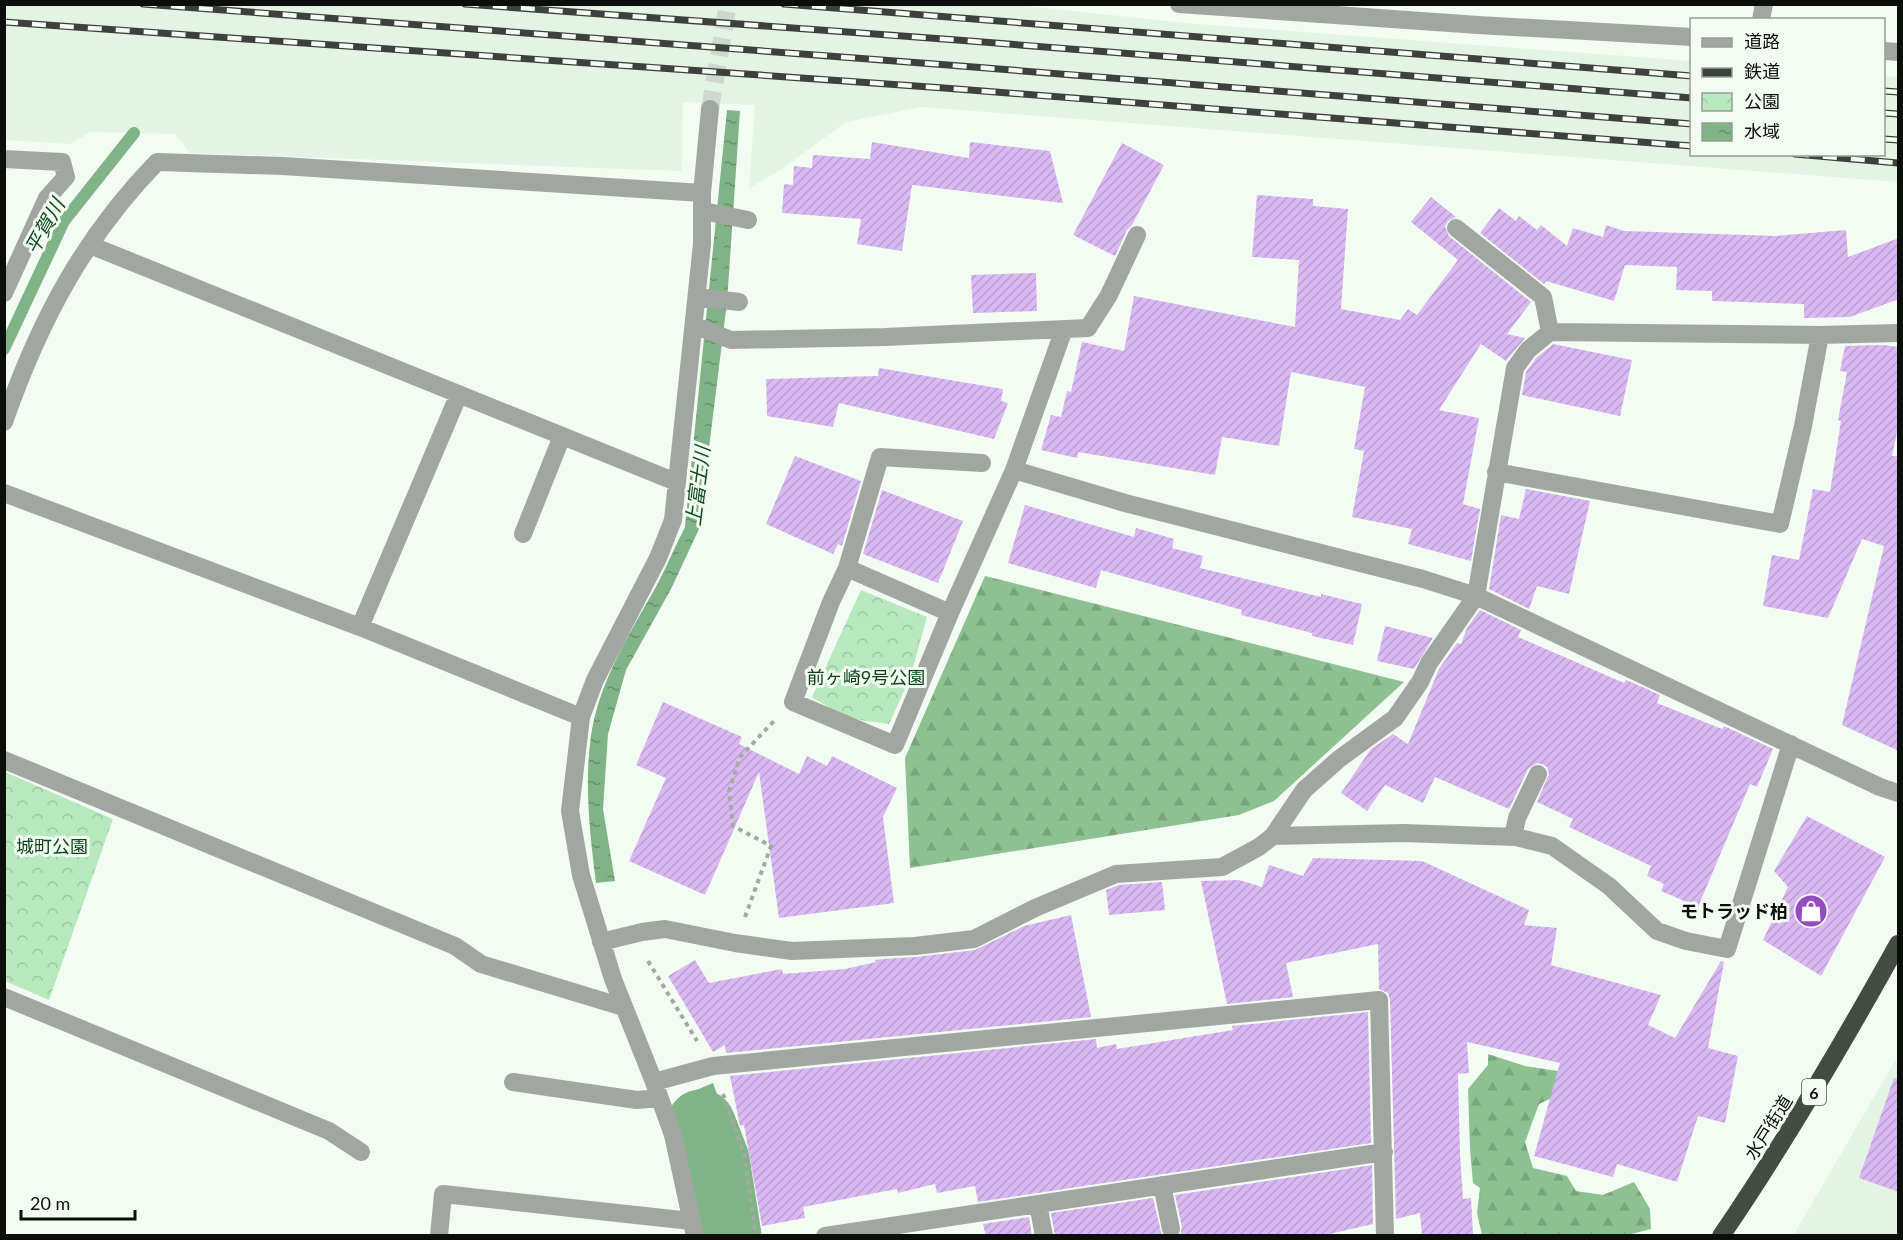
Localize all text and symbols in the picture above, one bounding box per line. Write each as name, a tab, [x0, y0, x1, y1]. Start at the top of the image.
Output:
legend	[1690, 18, 1885, 156]
text: 道路	[1744, 30, 1780, 52]
text: 鉄道	[1744, 60, 1780, 82]
text: 公園	[1744, 90, 1780, 112]
text: 水域	[1744, 120, 1780, 142]
water label: 平賀川	[19, 192, 70, 258]
water label: 上富士川	[680, 443, 714, 527]
park label: 前ヶ崎9号公園	[807, 666, 925, 688]
park label: 城町公園	[16, 835, 88, 857]
shop icon: モトラッド柏	[1793, 893, 1829, 929]
place label: モトラッド柏	[1680, 900, 1788, 922]
road number: 6	[1802, 1079, 1826, 1105]
street label: 水戸街道	[1740, 1091, 1796, 1163]
scale bar	[21, 1183, 135, 1221]
text: 20 m	[30, 1192, 70, 1214]

